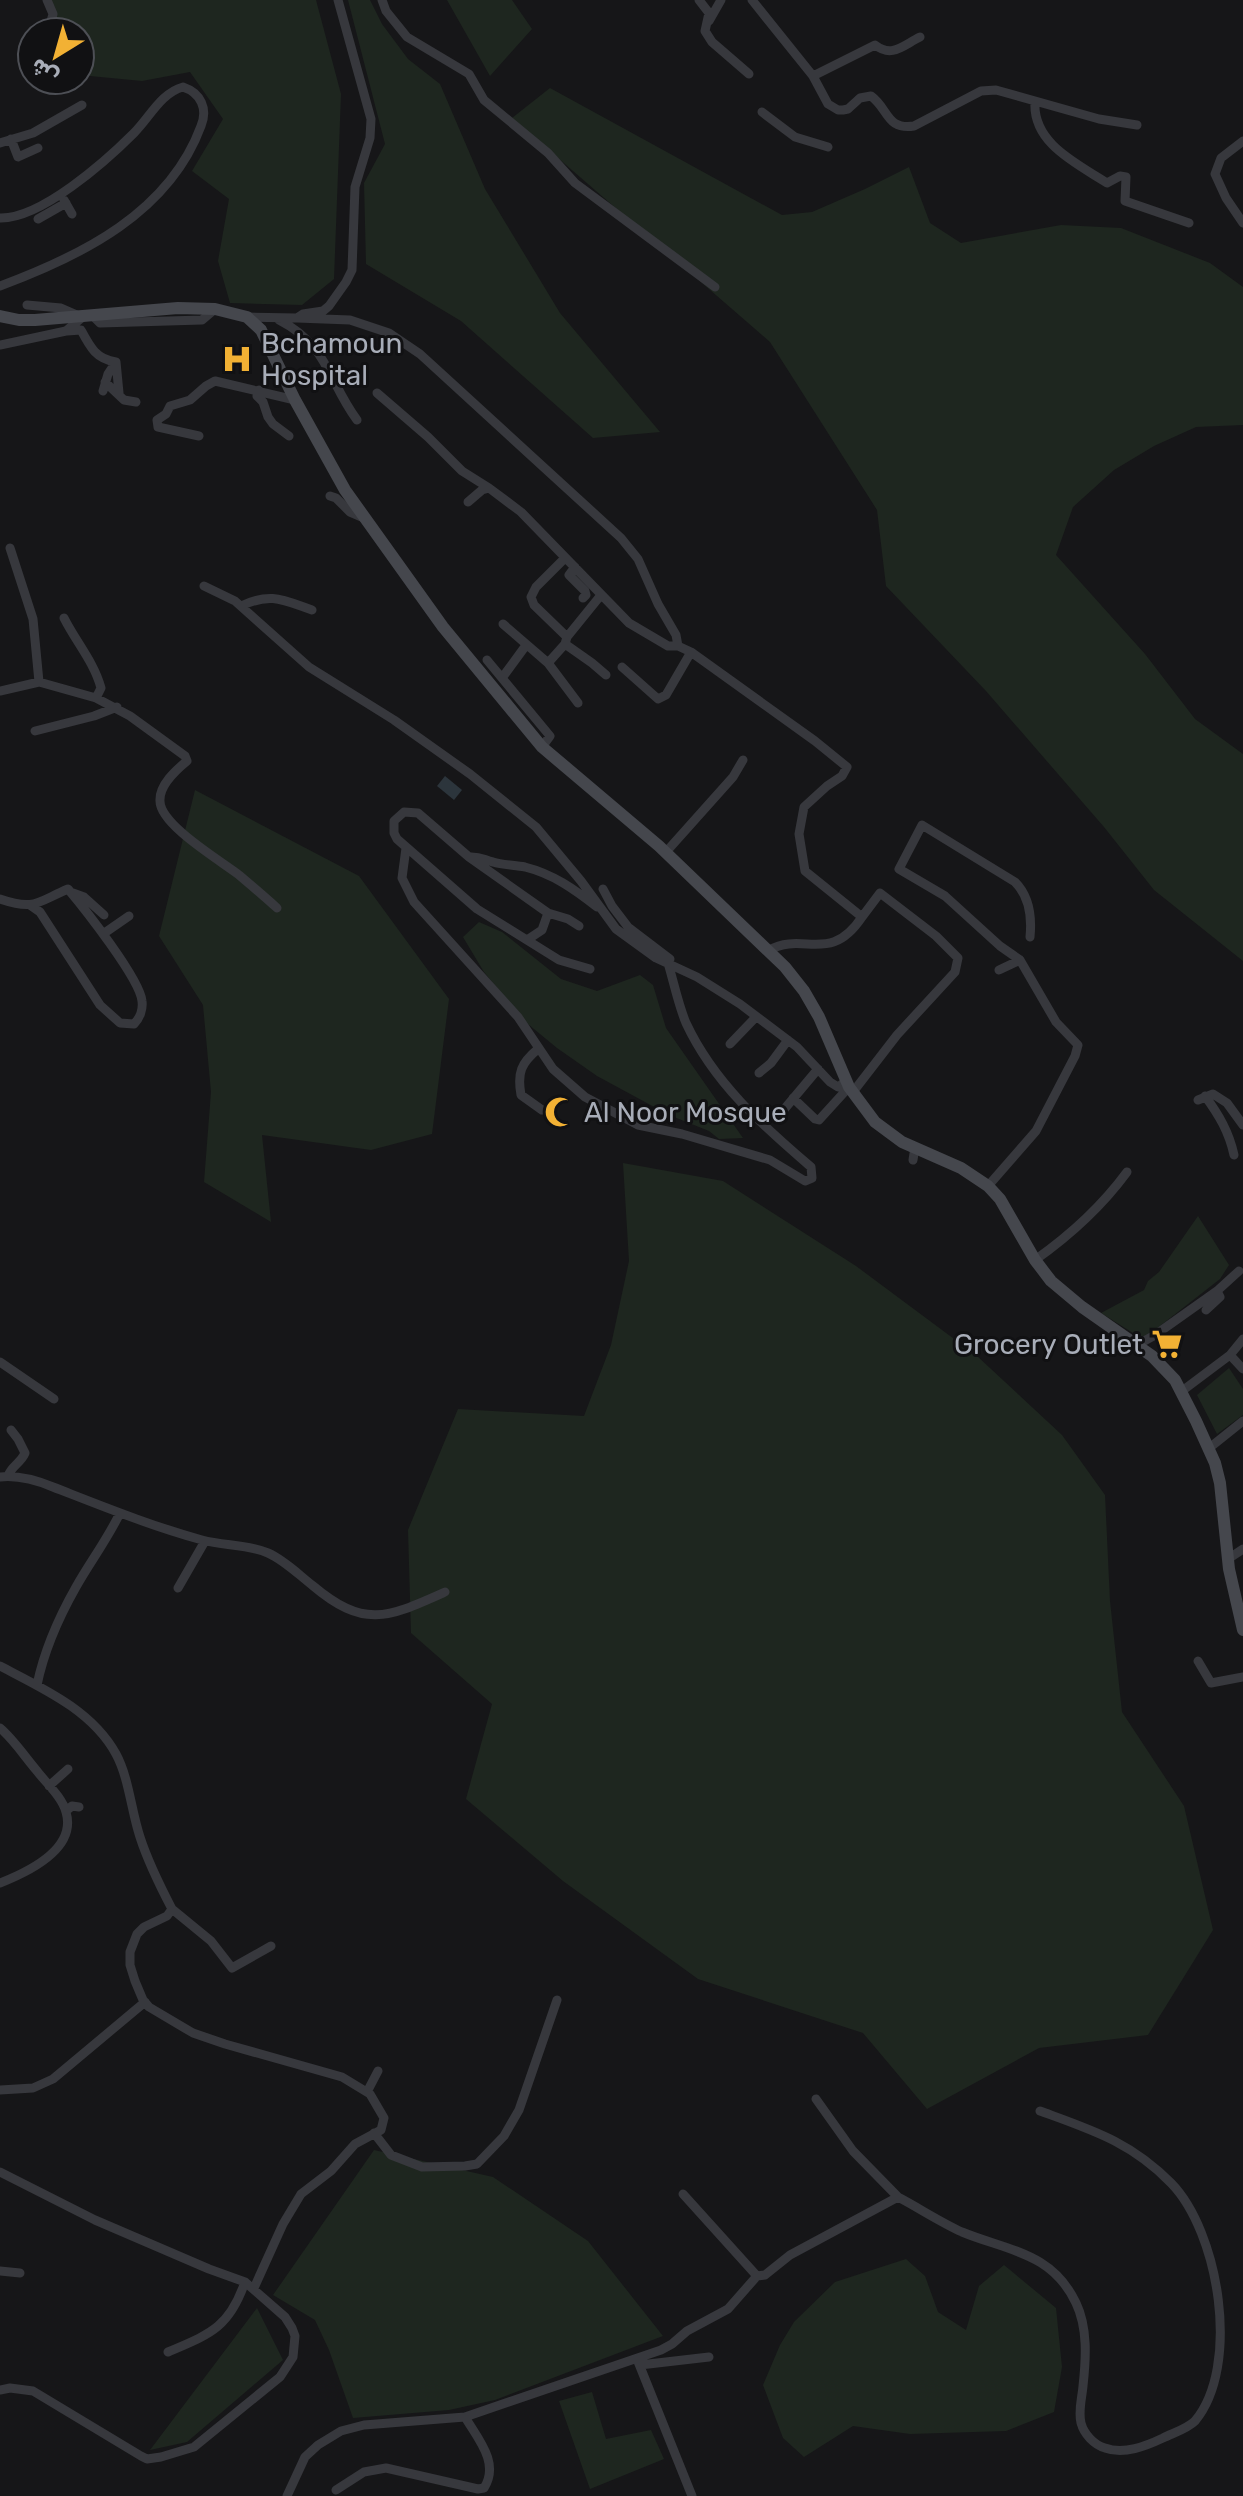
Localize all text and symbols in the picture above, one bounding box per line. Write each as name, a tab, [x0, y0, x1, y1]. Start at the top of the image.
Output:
north arrow	[16, 16, 96, 96]
text: ش	[25, 52, 64, 91]
place label: Bchamoun Hospital	[261, 327, 402, 392]
hospital icon: Bchamoun Hospital	[220, 342, 254, 376]
mosque icon: Al Noor Mosque	[543, 1095, 577, 1129]
place label: Al Noor Mosque	[584, 1096, 787, 1129]
supermarket icon: Grocery Outlet	[1150, 1327, 1184, 1361]
place label: Grocery Outlet	[954, 1328, 1143, 1361]

